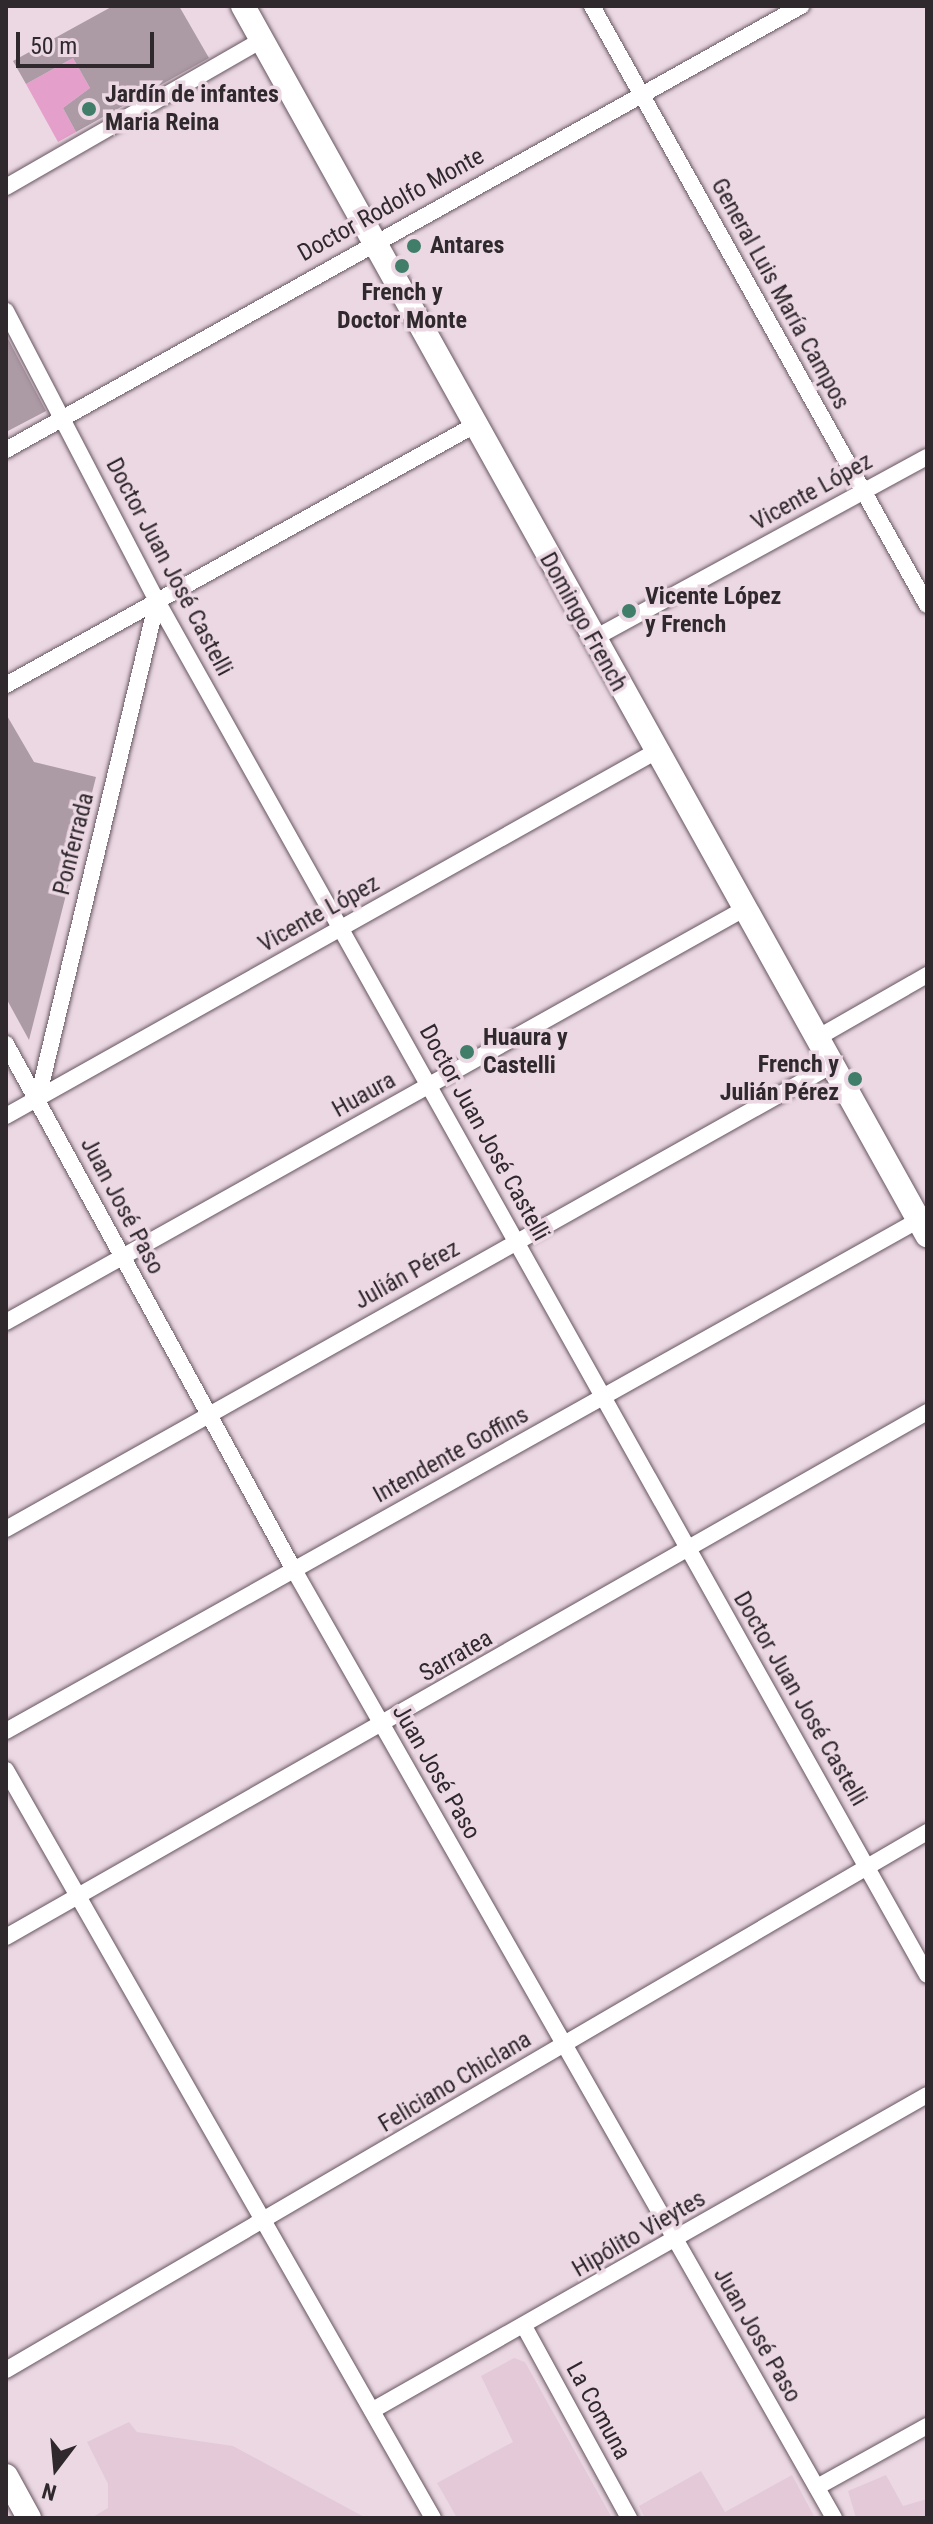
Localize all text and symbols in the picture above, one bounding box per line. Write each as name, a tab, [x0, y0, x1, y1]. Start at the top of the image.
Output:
scale bar	[20, 16, 158, 66]
text: 50 m	[30, 32, 77, 60]
place label: Jardín de infantes Maria Reina	[105, 81, 279, 137]
marker: Jardín de infantes Maria Reina	[80, 100, 98, 118]
street label: Doctor Rodolfo Monte	[293, 142, 489, 268]
street label: General Luis María Campos	[704, 173, 856, 415]
place label: Antares	[430, 232, 504, 260]
marker: Antares	[405, 237, 423, 255]
marker: French y Doctor Monte	[393, 257, 411, 275]
place label: French y Doctor Monte	[337, 279, 467, 335]
street label: Vicente López	[746, 447, 878, 537]
street label: Doctor Juan José Castelli	[99, 453, 239, 681]
street label: Domingo French	[533, 548, 633, 696]
place label: Vicente López y French	[645, 583, 781, 639]
marker: Vicente López y French	[620, 602, 638, 620]
street label: Ponferrada	[47, 790, 101, 898]
street label: Vicente López	[253, 869, 385, 959]
street label: Doctor Juan José Castelli	[413, 1020, 555, 1246]
place label: Huaura y Castelli	[483, 1024, 568, 1080]
marker: Huaura y Castelli	[458, 1043, 476, 1061]
place label: French y Julián Pérez	[720, 1051, 839, 1107]
street label: Huaura	[327, 1066, 401, 1124]
marker: French y Julián Pérez	[846, 1070, 864, 1088]
street label: Juan José Paso	[74, 1133, 170, 1279]
street label: Julián Pérez	[349, 1234, 465, 1316]
street label: Intendente Goffins	[368, 1400, 534, 1510]
street label: Doctor Juan José Castelli	[727, 1587, 873, 1811]
street label: Sarratea	[414, 1624, 498, 1688]
street label: Juan José Paso	[386, 1699, 486, 1845]
street label: Feliciano Chiclana	[374, 2025, 536, 2139]
street label: Hipólito Vieytes	[567, 2184, 711, 2284]
street label: Juan José Paso	[707, 2262, 807, 2408]
street label: La Comuna	[560, 2357, 636, 2465]
north arrow	[16, 2428, 96, 2508]
text: N	[39, 2478, 59, 2505]

